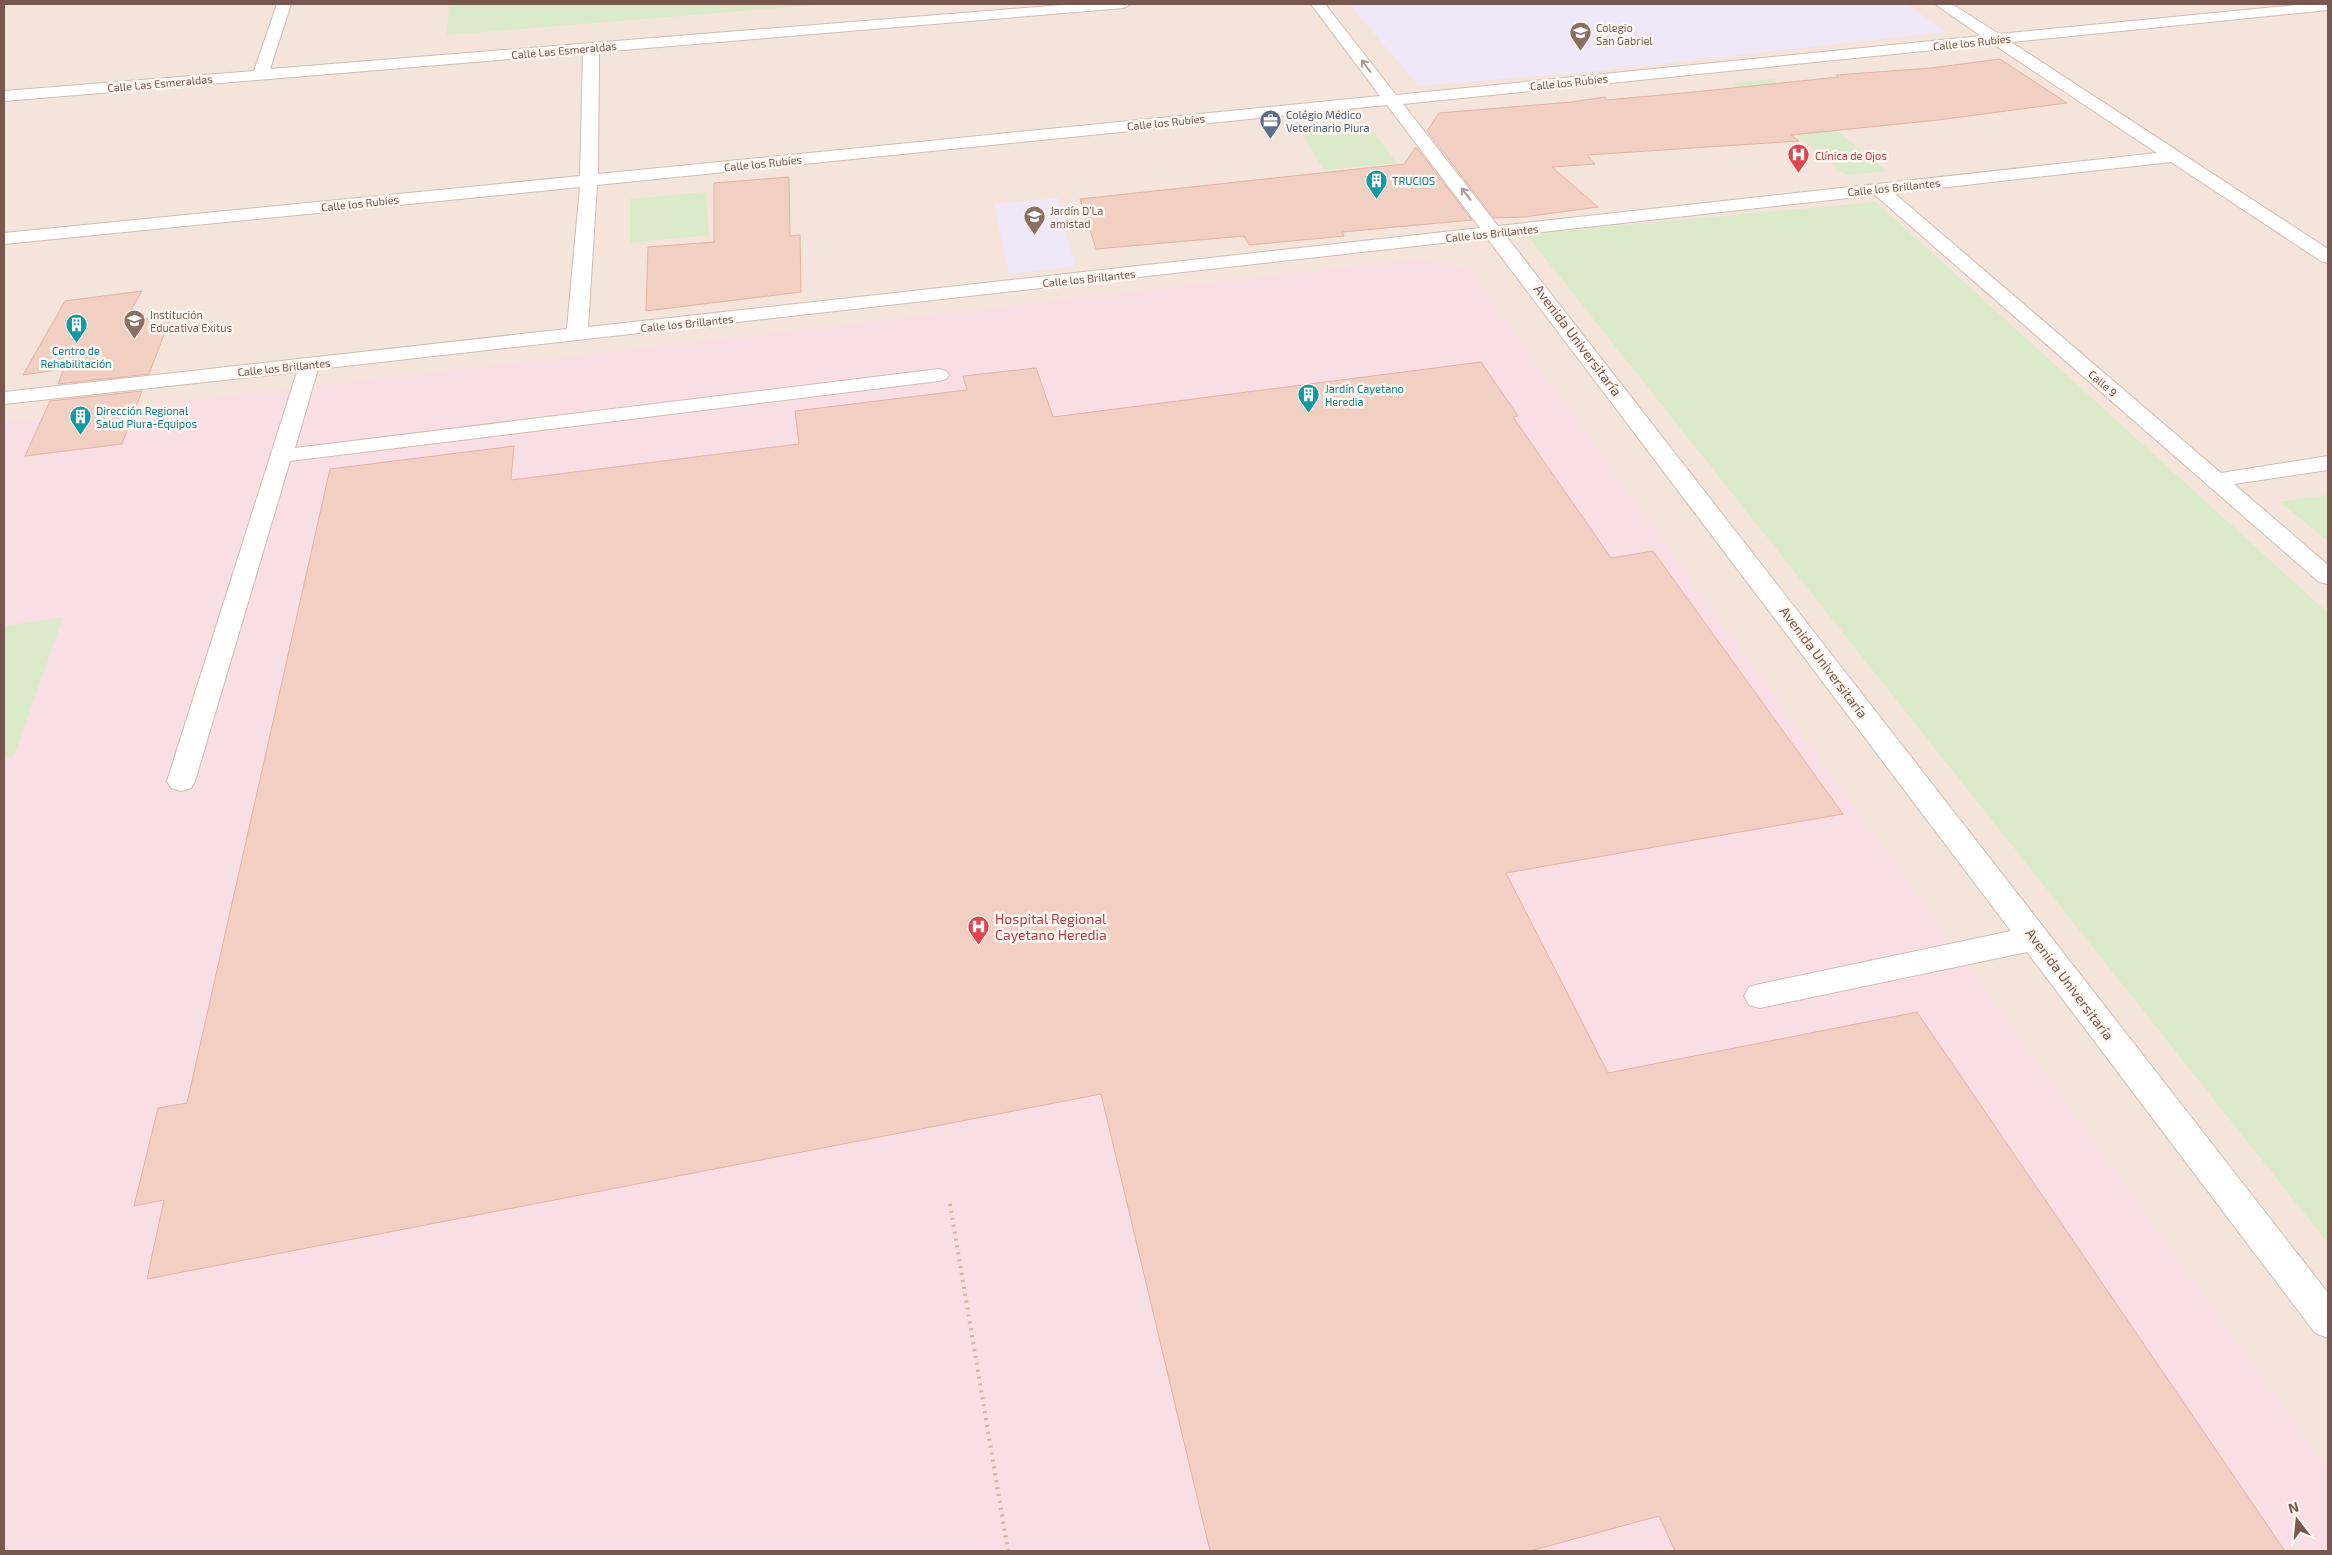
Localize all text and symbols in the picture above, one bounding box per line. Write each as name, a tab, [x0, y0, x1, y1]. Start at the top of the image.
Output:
school or university icon: Colegio San Gabriel	[1568, 21, 1592, 52]
place label: Colegio San Gabriel	[1596, 21, 1653, 47]
street label: Calle los Rubíes	[1932, 31, 2012, 53]
street label: Calle Las Esmeraldas	[511, 39, 618, 61]
one-way arrow	[1361, 59, 1371, 73]
street label: Calle los Rubíes	[1529, 71, 1609, 93]
street label: Calle Las Esmeraldas	[107, 72, 214, 94]
office icon: Colégio Médico Veterinario Piura	[1258, 108, 1282, 139]
place label: Colégio Médico Veterinario Piura	[1286, 108, 1370, 134]
street label: Calle los Rubíes	[1126, 111, 1206, 133]
hospital icon: Clínica de Ojos	[1787, 143, 1811, 174]
place label: Clínica de Ojos	[1815, 149, 1887, 163]
street label: Calle los Rubíes	[723, 152, 803, 174]
building icon: TRUCIOS	[1364, 168, 1388, 199]
place label: TRUCIOS	[1392, 174, 1435, 187]
street label: Calle los Brillantes	[1847, 176, 1942, 198]
one-way arrow	[1460, 188, 1471, 201]
street label: Calle los Rubíes	[320, 192, 400, 214]
school or university icon: Jardín D'La amistad	[1022, 204, 1046, 235]
place label: Jardín D'La amistad	[1050, 204, 1103, 230]
street label: Calle los Brillantes	[1445, 222, 1540, 244]
street label: Calle los Brillantes	[1042, 267, 1137, 289]
street label: Avenida Universitaría	[1530, 281, 1626, 399]
school or university icon: Institución Educativa Exitus	[122, 308, 146, 339]
place label: Institución Educativa Exitus	[150, 308, 232, 334]
building icon: Centro de Rehabilitación	[64, 312, 88, 343]
street label: Calle los Brillantes	[640, 312, 735, 334]
place label: Centro de Rehabilitación	[40, 344, 112, 370]
street label: Calle los Brillantes	[237, 356, 332, 378]
street label: Calle 9	[2086, 367, 2120, 399]
building icon: Jardín Cayetano Heredia	[1297, 382, 1321, 413]
place label: Jardín Cayetano Heredia	[1325, 382, 1404, 408]
building icon: Dirección Regional Salud Piura-Equipos	[68, 404, 92, 435]
place label: Dirección Regional Salud Piura-Equipos	[96, 404, 197, 430]
street label: Avenida Universitaría	[1776, 603, 1872, 721]
place label: Hospital Regional Cayetano Heredia	[995, 910, 1107, 943]
hospital icon: Hospital Regional Cayetano Heredia	[967, 914, 991, 945]
street label: Avenida Universitaría	[2022, 925, 2118, 1043]
north arrow	[2272, 1495, 2322, 1545]
text: N	[2286, 1497, 2300, 1517]

